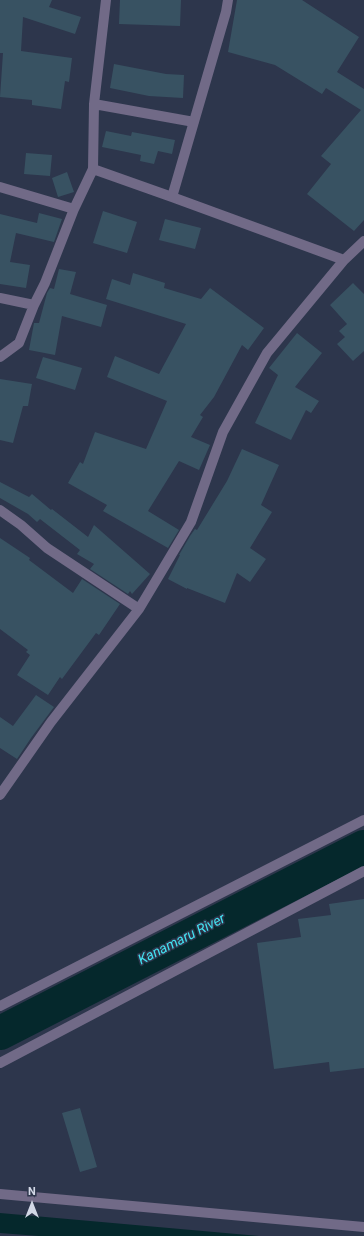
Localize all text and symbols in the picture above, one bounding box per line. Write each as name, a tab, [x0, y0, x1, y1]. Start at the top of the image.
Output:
water label: Kanamaru River	[136, 911, 228, 969]
north arrow	[12, 1184, 52, 1224]
text: N	[28, 1185, 36, 1198]

